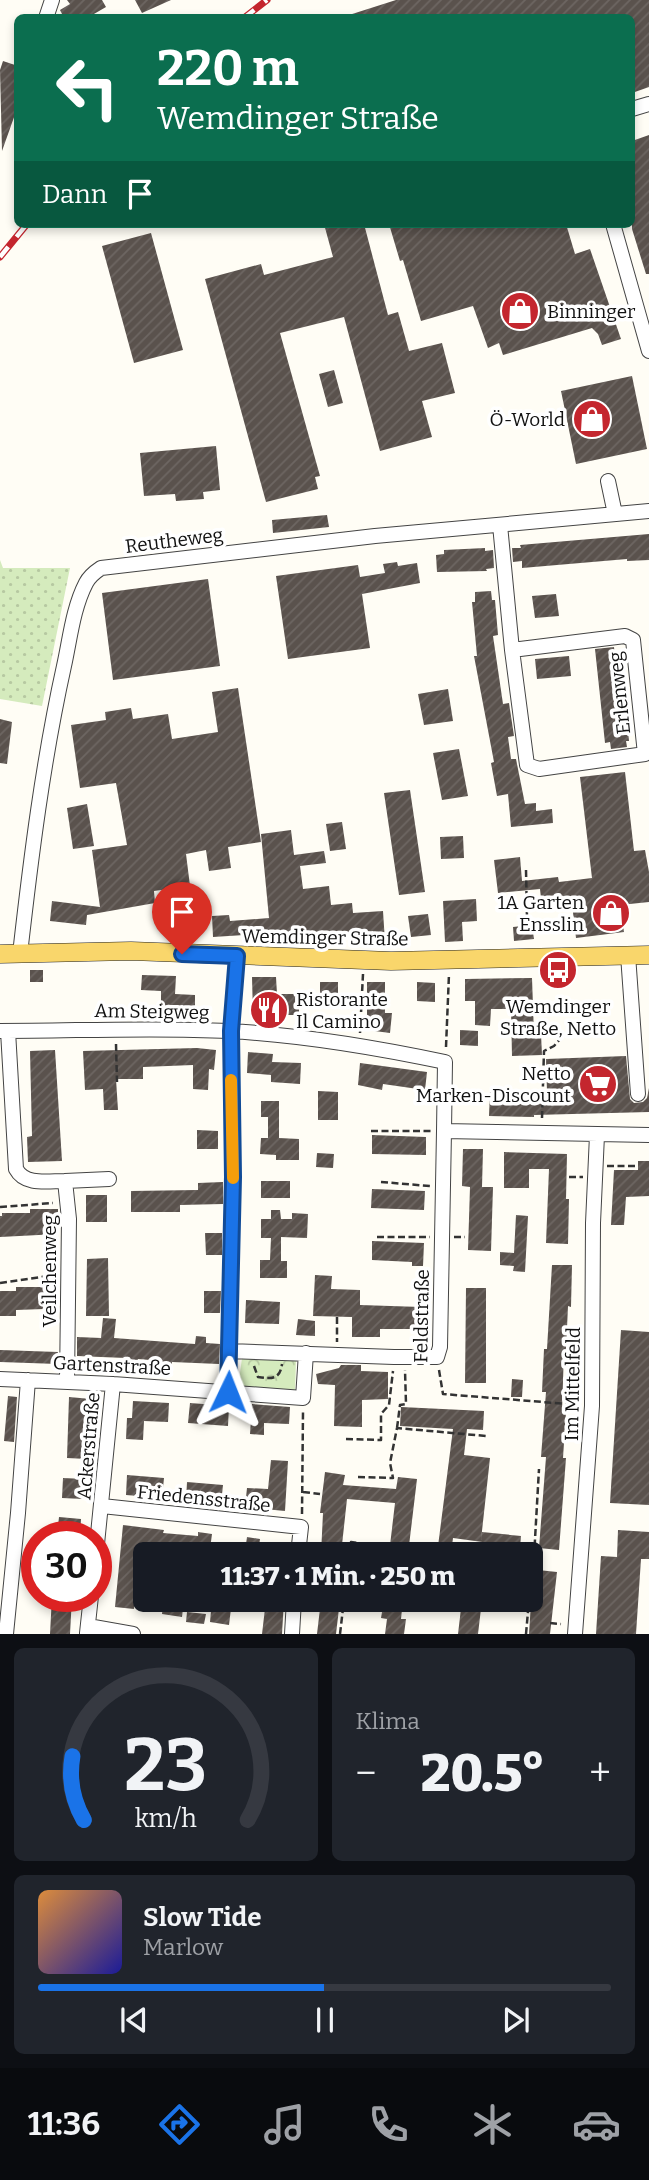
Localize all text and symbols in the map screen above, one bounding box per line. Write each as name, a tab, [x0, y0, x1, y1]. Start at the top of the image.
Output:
text: 220 m	[157, 39, 299, 98]
icon: left	[42, 42, 133, 133]
text: Wemdinger Straße	[157, 99, 439, 137]
icon: arrive	[121, 175, 159, 213]
text: Dann	[42, 179, 107, 210]
shop icon: Binninger	[499, 290, 541, 332]
place label: Binninger	[547, 300, 636, 323]
shop icon: Ö-World	[571, 398, 613, 440]
place label: Ö-World	[490, 408, 565, 431]
street label: Reutheweg	[124, 523, 225, 558]
street label: Erlenweg	[604, 650, 635, 735]
pin	[152, 882, 212, 954]
place label: 1A Garten Ensslin	[497, 891, 584, 936]
shop icon: 1A Garten Ensslin	[590, 892, 632, 934]
icon: arrive	[163, 893, 201, 931]
street label: Wemdinger Straße	[241, 925, 409, 950]
bus stop icon: Wemdinger Straße, Netto	[537, 949, 579, 991]
place label: Ristorante Il Camino	[296, 988, 388, 1033]
restaurant icon: Ristorante Il Camino	[248, 989, 290, 1031]
place label: Wemdinger Straße, Netto	[500, 995, 616, 1040]
street label: Am Steigweg	[94, 999, 210, 1024]
place label: Netto Marken-Discount	[416, 1062, 571, 1107]
supermarket icon: Netto Marken-Discount	[577, 1063, 619, 1105]
street label: Veilchenweg	[38, 1214, 61, 1327]
street label: Feldstraße	[409, 1269, 434, 1363]
street label: Im Mittelfeld	[560, 1327, 585, 1441]
street label: Gartenstraße	[52, 1351, 172, 1380]
position arrow	[191, 1355, 265, 1429]
street label: Ackerstraße	[72, 1391, 105, 1501]
street label: Friedensstraße	[136, 1480, 272, 1517]
speed limit sign: 30	[21, 1521, 112, 1612]
text: 11:37 · 1 Min. · 250 m	[221, 1561, 455, 1592]
text: Klima	[356, 1707, 420, 1735]
text: 23	[124, 1723, 207, 1810]
text: 20.5°	[421, 1742, 545, 1805]
text: −	[356, 1750, 376, 1796]
text: +	[589, 1750, 611, 1796]
text: km/h	[135, 1804, 197, 1834]
text: Slow Tide	[143, 1902, 262, 1933]
text: Marlow	[143, 1933, 223, 1961]
icon: previous	[115, 2001, 153, 2039]
icon: pause	[306, 2001, 344, 2039]
icon: next	[497, 2001, 535, 2039]
icon: directions	[155, 2100, 204, 2149]
icon: music	[260, 2100, 309, 2149]
icon: phone	[364, 2100, 413, 2149]
icon: climate	[468, 2100, 517, 2149]
icon: car	[572, 2100, 621, 2149]
text: 11:36	[28, 2105, 100, 2143]

